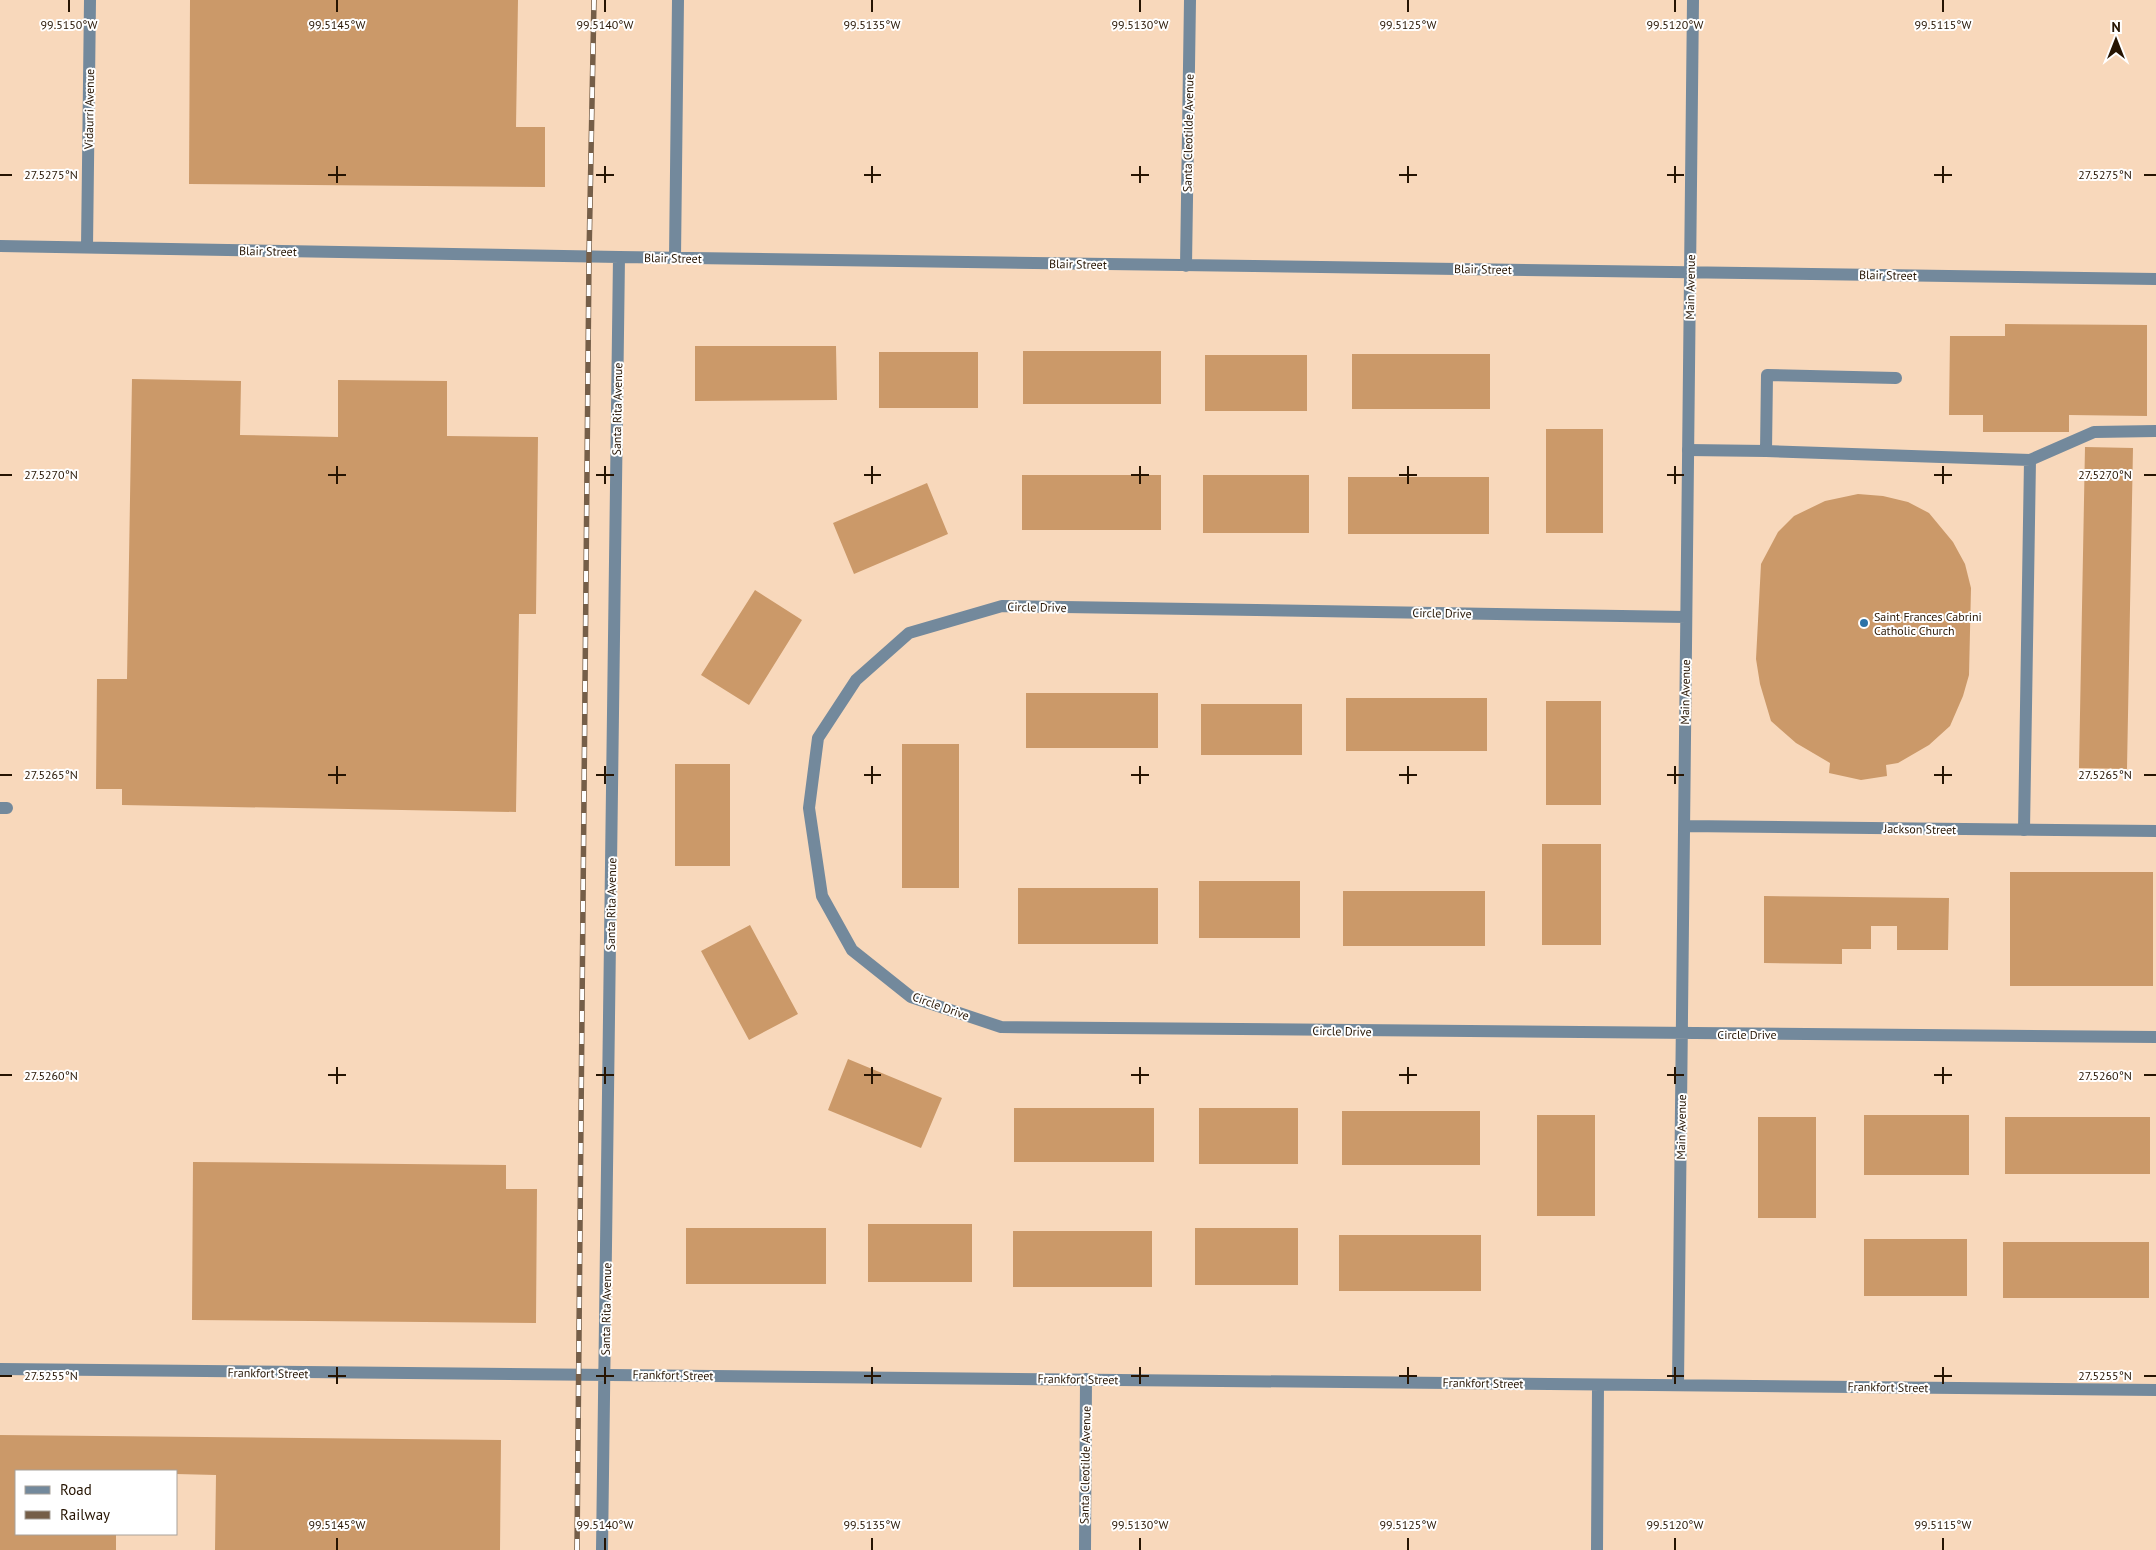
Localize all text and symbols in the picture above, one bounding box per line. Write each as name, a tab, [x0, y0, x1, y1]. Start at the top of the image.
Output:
north arrow	[2091, 15, 2141, 65]
text: 99.5150°W	[41, 17, 97, 32]
text: 99.5145°W	[309, 17, 365, 32]
text: 99.5140°W	[577, 17, 633, 32]
text: 99.5135°W	[844, 17, 900, 32]
text: 99.5130°W	[1112, 17, 1168, 32]
text: 99.5125°W	[1380, 17, 1436, 32]
text: 99.5120°W	[1647, 17, 1703, 32]
text: 99.5115°W	[1915, 17, 1971, 32]
text: N	[2111, 18, 2121, 36]
street label: Vidaurri Avenue	[81, 69, 97, 150]
street label: Santa Cleotilde Avenue	[1179, 74, 1197, 192]
text: 27.5275°N	[24, 167, 78, 182]
text: 27.5275°N	[2078, 167, 2132, 182]
street label: Blair Street	[239, 243, 297, 259]
street label: Blair Street	[644, 250, 702, 266]
street label: Main Avenue	[1682, 254, 1698, 320]
street label: Blair Street	[1049, 256, 1107, 272]
street label: Blair Street	[1454, 261, 1512, 277]
street label: Blair Street	[1859, 267, 1917, 283]
street label: Santa Rita Avenue	[609, 362, 625, 456]
text: 27.5270°N	[24, 467, 78, 482]
text: 27.5270°N	[2078, 467, 2132, 482]
street label: Circle Drive	[1007, 599, 1067, 615]
street label: Circle Drive	[1412, 605, 1472, 621]
place label: Saint Frances Cabrini Catholic Church	[1874, 609, 1982, 638]
marker: Saint Frances Cabrini Catholic Church	[1858, 617, 1870, 629]
street label: Main Avenue	[1677, 659, 1693, 725]
text: 27.5265°N	[24, 767, 78, 782]
text: 27.5265°N	[2078, 767, 2132, 782]
street label: Jackson Street	[1883, 821, 1956, 837]
street label: Santa Rita Avenue	[603, 857, 619, 951]
street label: Circle Drive	[911, 989, 971, 1023]
street label: Circle Drive	[1312, 1023, 1372, 1039]
street label: Circle Drive	[1717, 1027, 1777, 1042]
text: 27.5260°N	[24, 1068, 78, 1083]
text: 27.5260°N	[2078, 1068, 2132, 1083]
street label: Main Avenue	[1673, 1094, 1689, 1160]
street label: Santa Rita Avenue	[598, 1262, 614, 1356]
street label: Frankfort Street	[227, 1365, 309, 1381]
street label: Frankfort Street	[632, 1367, 714, 1383]
text: 27.5255°N	[24, 1368, 78, 1383]
text: 27.5255°N	[2078, 1368, 2132, 1383]
street label: Frankfort Street	[1037, 1371, 1119, 1387]
street label: Frankfort Street	[1442, 1375, 1524, 1391]
street label: Frankfort Street	[1847, 1379, 1929, 1395]
street label: Santa Cleotilde Avenue	[1076, 1406, 1094, 1524]
legend	[15, 1470, 178, 1535]
text: Road	[60, 1480, 92, 1499]
text: Railway	[60, 1505, 110, 1524]
text: 99.5145°W	[309, 1517, 365, 1532]
text: 99.5140°W	[577, 1517, 633, 1532]
text: 99.5135°W	[844, 1517, 900, 1532]
text: 99.5130°W	[1112, 1517, 1168, 1532]
text: 99.5125°W	[1380, 1517, 1436, 1532]
text: 99.5120°W	[1647, 1517, 1703, 1532]
text: 99.5115°W	[1915, 1517, 1971, 1532]

